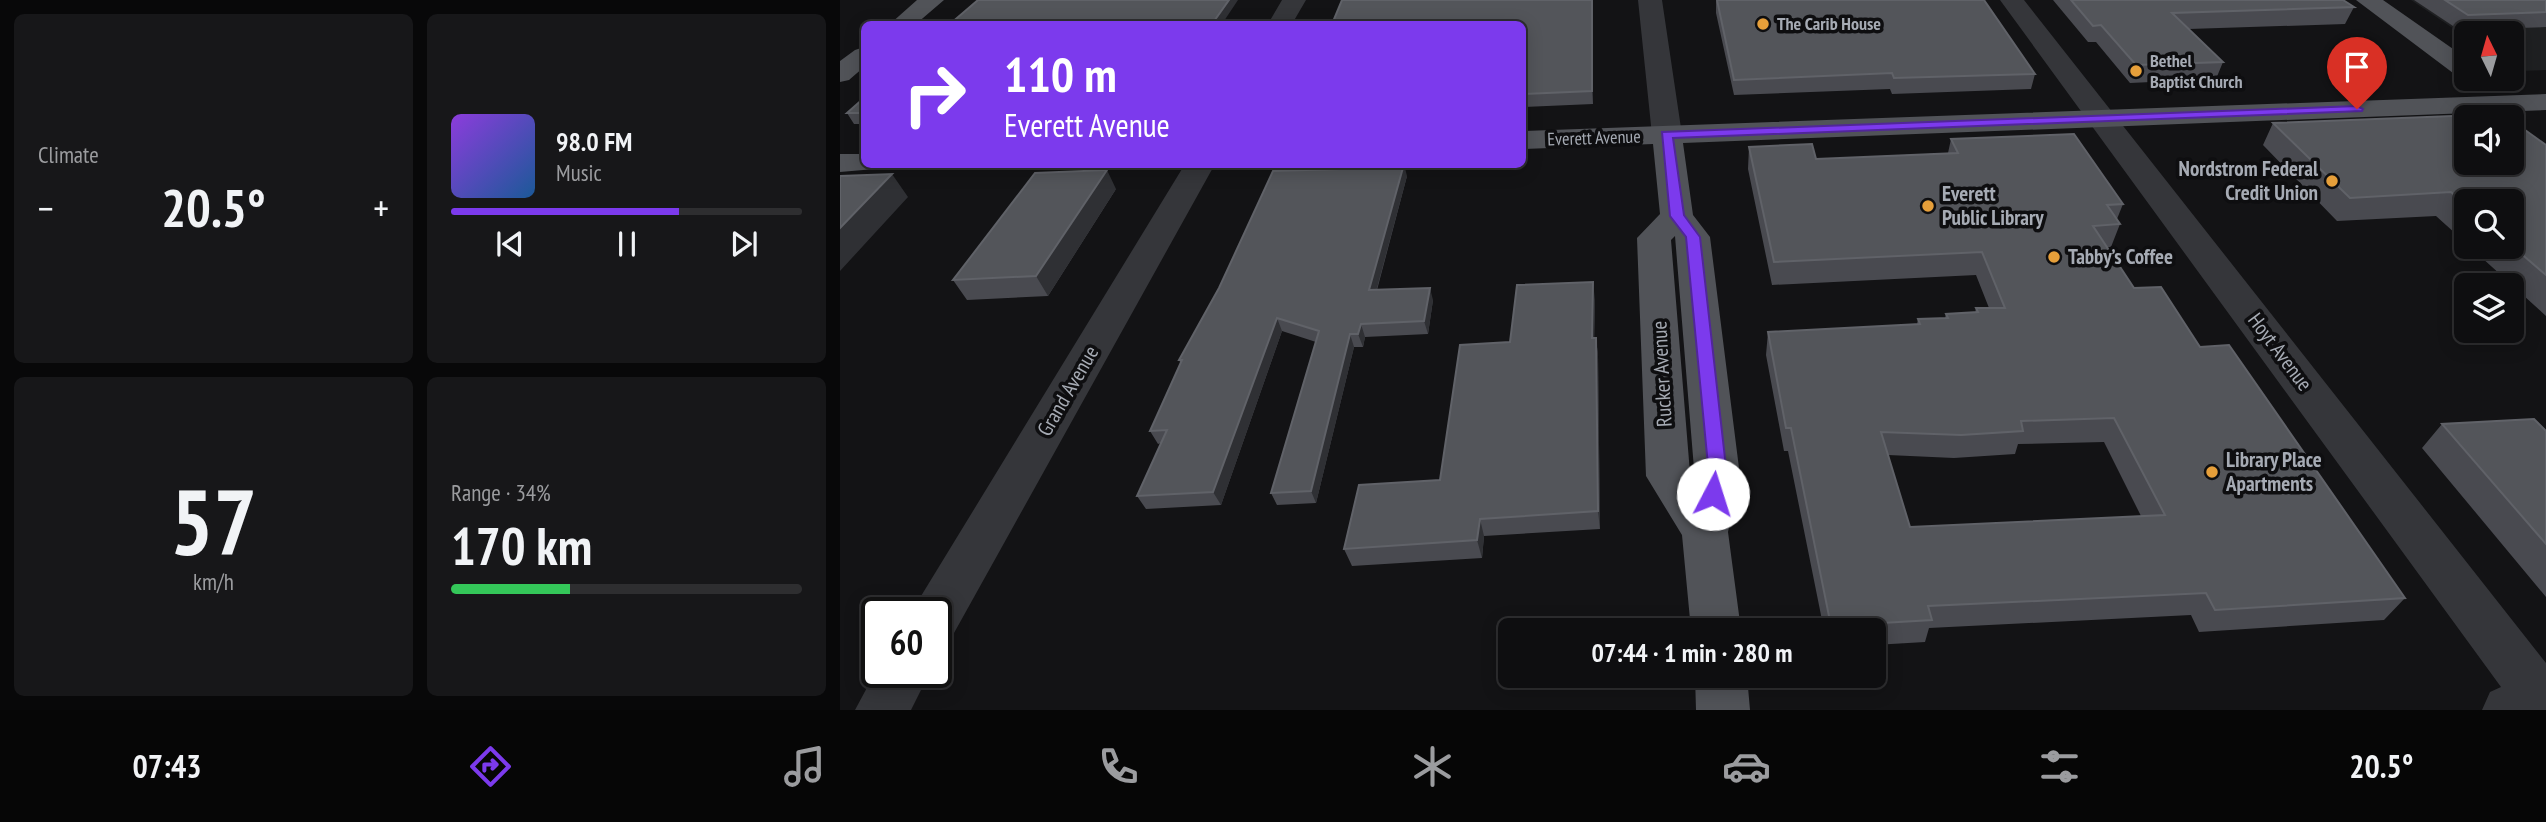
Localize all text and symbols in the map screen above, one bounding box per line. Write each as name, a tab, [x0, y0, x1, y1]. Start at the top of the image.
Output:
place label: The Carib House	[1777, 12, 1881, 35]
marker: The Carib House	[1755, 16, 1771, 32]
north arrow	[2454, 21, 2524, 91]
map controls	[2454, 21, 2524, 343]
pin	[2327, 37, 2387, 109]
text: 110 m	[1004, 42, 1117, 106]
icon: arrive	[2338, 48, 2376, 86]
icon: right	[889, 49, 980, 140]
place label: Bethel Baptist Church	[2150, 49, 2243, 93]
marker: Bethel Baptist Church	[2128, 63, 2144, 79]
text: Everett Avenue	[1004, 104, 1170, 146]
button: sound	[2454, 105, 2524, 175]
street label: Everett Avenue	[1547, 124, 1641, 151]
text: 98.0 FM	[556, 125, 632, 158]
text: Climate	[38, 140, 99, 169]
place label: Nordstrom Federal Credit Union	[2179, 155, 2319, 206]
text: Music	[556, 158, 602, 187]
marker: Nordstrom Federal Credit Union	[2324, 173, 2340, 189]
text: 20.5°	[161, 174, 266, 241]
place label: Everett Public Library	[1942, 180, 2044, 231]
text: −	[38, 183, 54, 232]
text: +	[373, 183, 389, 232]
button: search	[2454, 189, 2524, 259]
marker: Everett Public Library	[1920, 198, 1936, 214]
icon: previous	[491, 225, 529, 263]
icon: pause	[608, 225, 646, 263]
icon: next	[725, 225, 763, 263]
place label: Tabby’s Coffee	[2068, 243, 2173, 270]
marker: Tabby’s Coffee	[2046, 249, 2062, 265]
button: layers	[2454, 273, 2524, 343]
street label: Hoyt Avenue	[2242, 307, 2319, 396]
street label: Rucker Avenue	[1645, 320, 1678, 428]
street label: Grand Avenue	[1031, 341, 1104, 441]
place label: Library Place Apartments	[2225, 446, 2322, 497]
position arrow	[1676, 457, 1750, 531]
text: 57	[170, 462, 257, 580]
marker: Library Place Apartments	[2204, 464, 2220, 480]
text: Range · 34%	[451, 478, 551, 507]
text: 170 km	[451, 512, 592, 579]
text: km/h	[193, 567, 234, 596]
speed limit sign: 60	[861, 597, 952, 688]
text: 07:44 · 1 min · 280 m	[1592, 636, 1792, 669]
icon: directions	[466, 742, 515, 791]
icon: music	[780, 742, 829, 791]
icon: phone	[1094, 742, 1143, 791]
icon: climate	[1408, 742, 1457, 791]
icon: car	[1722, 742, 1771, 791]
icon: filters	[2035, 742, 2084, 791]
text: 07:43	[132, 745, 202, 787]
text: 20.5°	[2349, 745, 2414, 787]

